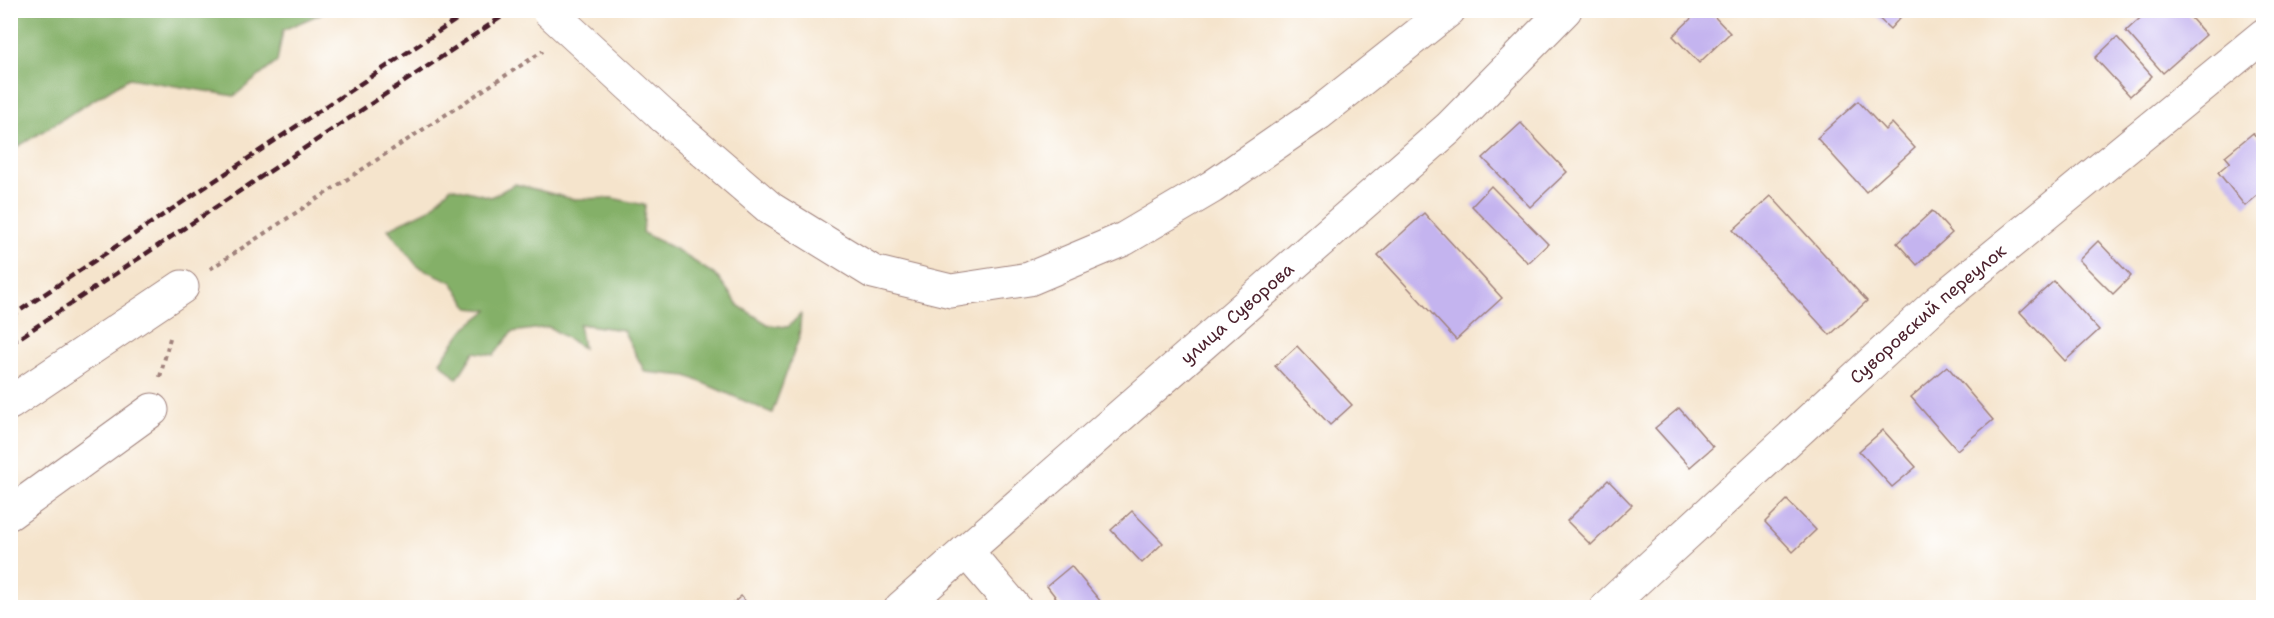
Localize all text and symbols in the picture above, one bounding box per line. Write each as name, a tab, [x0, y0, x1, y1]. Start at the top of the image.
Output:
street label: Суворовский переулок	[1845, 239, 2012, 389]
street label: улица Суворова	[1175, 257, 1299, 370]

